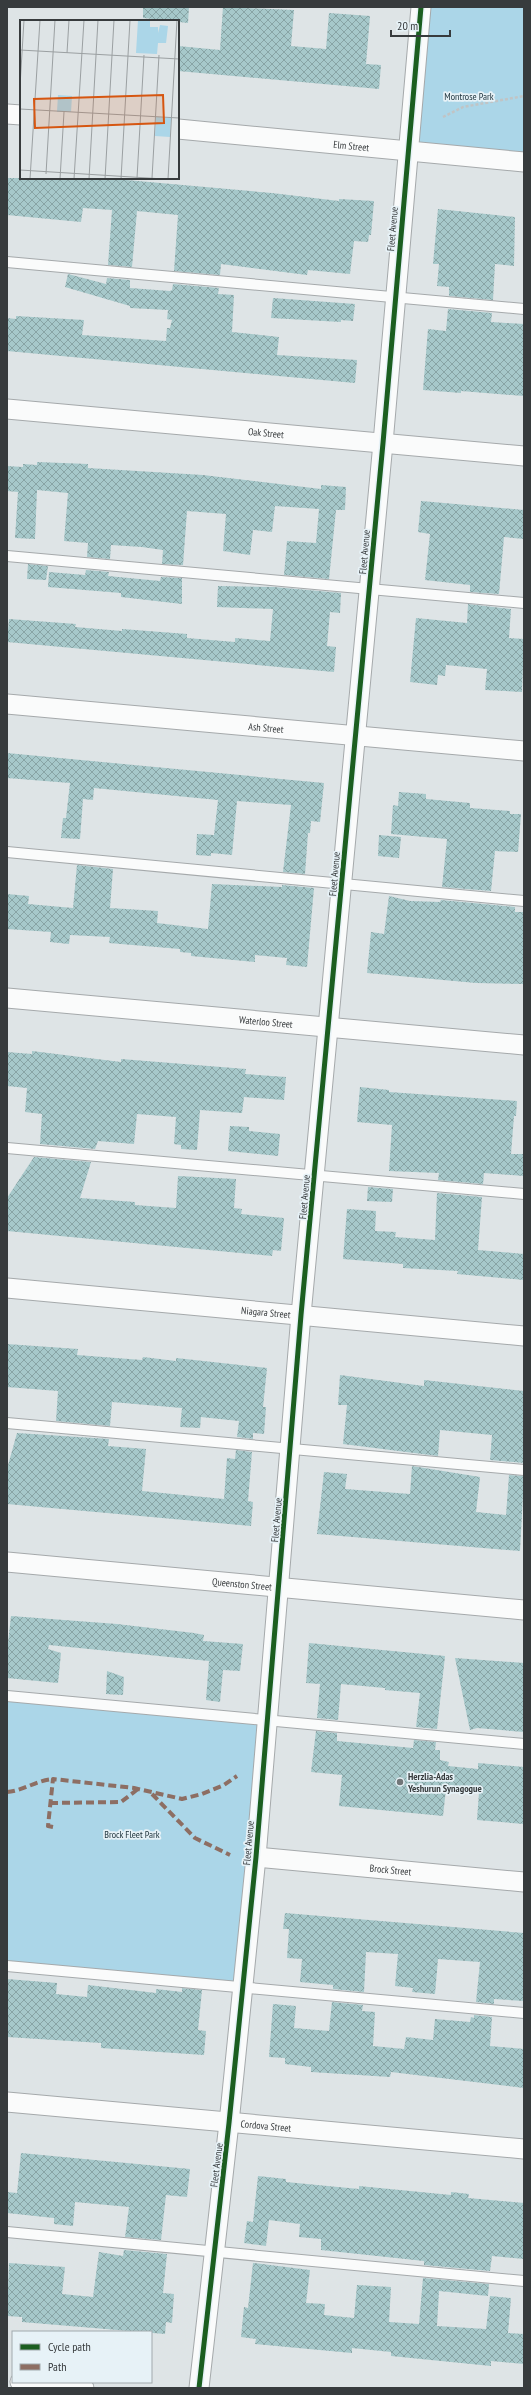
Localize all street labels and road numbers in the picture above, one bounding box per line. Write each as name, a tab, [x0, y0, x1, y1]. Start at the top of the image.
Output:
street label: Elm Street	[333, 138, 370, 154]
street label: Fleet Avenue	[384, 206, 401, 252]
street label: Oak Street	[247, 425, 285, 441]
street label: Fleet Avenue	[356, 529, 373, 575]
street label: Ash Street	[248, 720, 284, 736]
street label: Fleet Avenue	[326, 851, 343, 897]
street label: Waterloo Street	[239, 1013, 294, 1031]
street label: Fleet Avenue	[296, 1174, 313, 1220]
street label: Niagara Street	[241, 1304, 291, 1321]
street label: Fleet Avenue	[268, 1497, 285, 1543]
street label: Queenston Street	[211, 1575, 273, 1594]
street label: Fleet Avenue	[240, 1820, 257, 1866]
street label: Brock Street	[369, 1862, 412, 1878]
street label: Cordova Street	[240, 2117, 292, 2135]
street label: Fleet Avenue	[207, 2142, 226, 2188]

